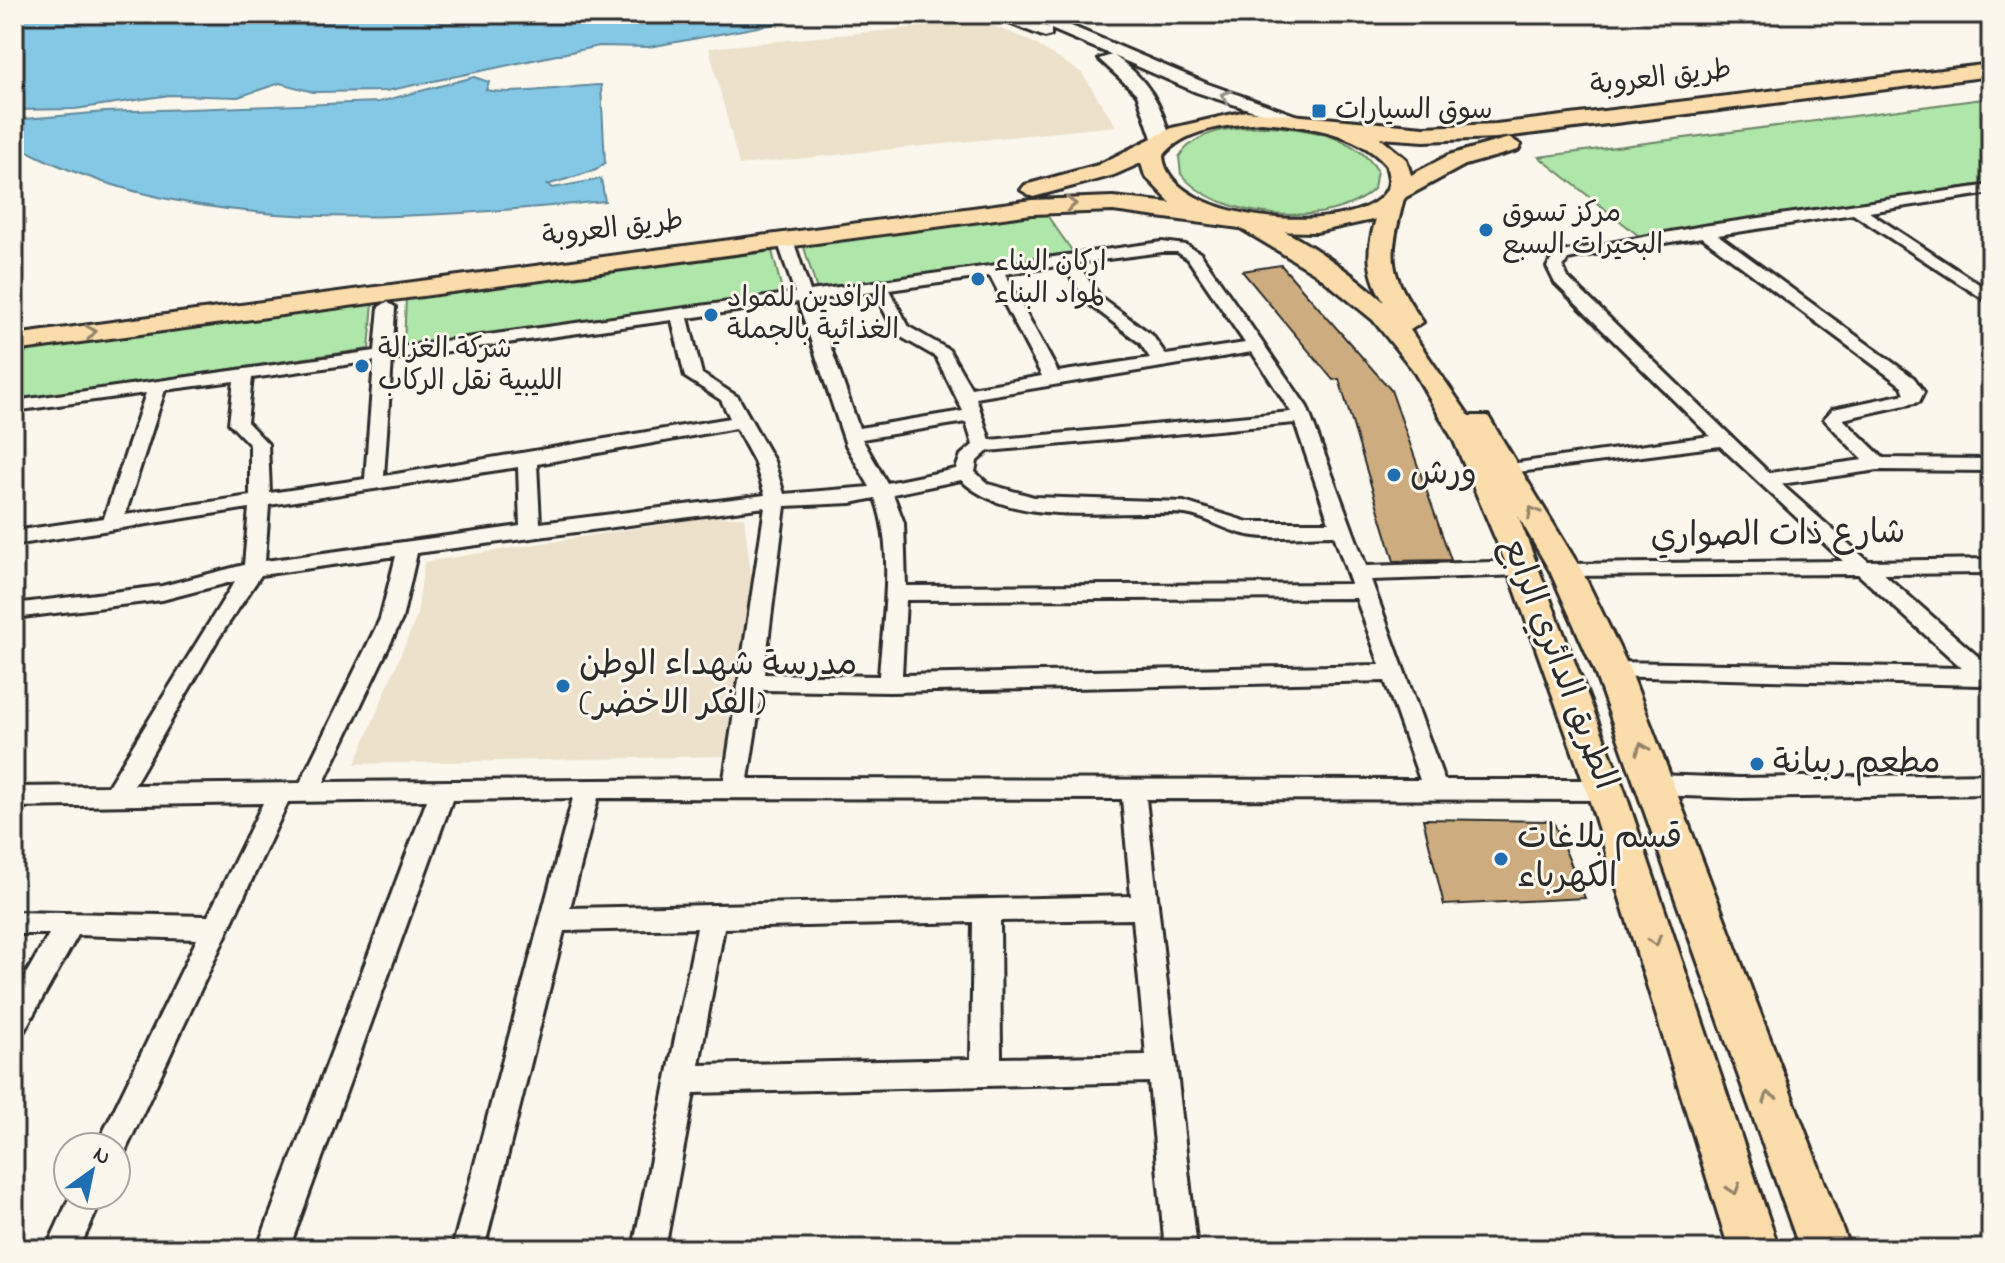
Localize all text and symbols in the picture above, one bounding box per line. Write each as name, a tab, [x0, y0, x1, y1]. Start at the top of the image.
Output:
street label: طريق العروبة	[1588, 50, 1734, 108]
one-way arrow	[1220, 90, 1234, 106]
place label: سوق السيارات	[1335, 91, 1493, 132]
marker: سوق السيارات	[1310, 102, 1328, 120]
place label: مركز تسوق البحيرات السبع	[1502, 194, 1663, 267]
one-way arrow	[1065, 195, 1078, 212]
street label: طريق العروبة	[540, 201, 686, 259]
marker: مركز تسوق البحيرات السبع	[1477, 221, 1495, 239]
place label: اركان البناء لمواد البناء	[994, 243, 1107, 316]
marker: اركان البناء لمواد البناء	[969, 270, 987, 288]
place label: الرافدين للمواد الغذائية بالجملة	[727, 279, 899, 352]
marker: الرافدين للمواد الغذائية بالجملة	[702, 306, 720, 324]
one-way arrow	[84, 324, 98, 341]
place label: شركة الغزالة الليبية نقل الركاب	[378, 330, 563, 403]
marker: شركة الغزالة الليبية نقل الركاب	[353, 357, 371, 375]
place label: ورش	[1410, 450, 1477, 500]
marker: ورش	[1385, 466, 1403, 484]
one-way arrow	[1527, 506, 1543, 521]
street label: شارع ذات الصواري	[1650, 509, 1906, 563]
street label: الطريق الدائري الرابع	[1487, 531, 1629, 797]
place label: مدرسة شهداء الوطن (الفكر الاخضر)	[579, 641, 857, 730]
marker: مدرسة شهداء الوطن (الفكر الاخضر)	[554, 677, 572, 695]
place label: مطعم ربيانة	[1773, 739, 1940, 789]
one-way arrow	[1635, 742, 1651, 756]
marker: مطعم ربيانة	[1748, 755, 1766, 773]
place label: قسم بلاغات الكهرباء	[1517, 814, 1682, 903]
marker: قسم بلاغات الكهرباء	[1492, 850, 1510, 868]
one-way arrow	[1646, 933, 1662, 947]
one-way arrow	[1763, 1091, 1779, 1105]
north arrow	[52, 1131, 132, 1211]
text: N	[86, 1139, 116, 1174]
one-way arrow	[1725, 1181, 1741, 1195]

